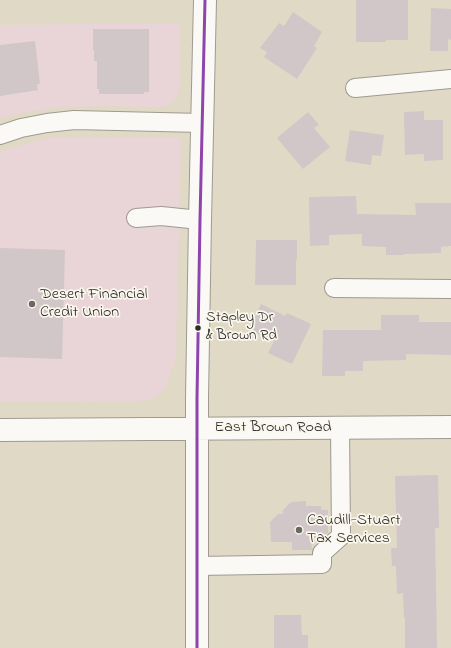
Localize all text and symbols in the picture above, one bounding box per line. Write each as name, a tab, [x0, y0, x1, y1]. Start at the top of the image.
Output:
place label: Desert Financial Credit Union	[40, 285, 148, 323]
marker: Desert Financial Credit Union	[27, 299, 37, 309]
place label: Stapley Dr & Brown Rd	[206, 310, 277, 345]
marker: Stapley Dr & Brown Rd	[193, 323, 203, 333]
street label: East Brown Road	[214, 418, 332, 438]
place label: Caudill-Stuart Tax Services	[307, 511, 401, 549]
marker: Caudill-Stuart Tax Services	[294, 525, 304, 535]

